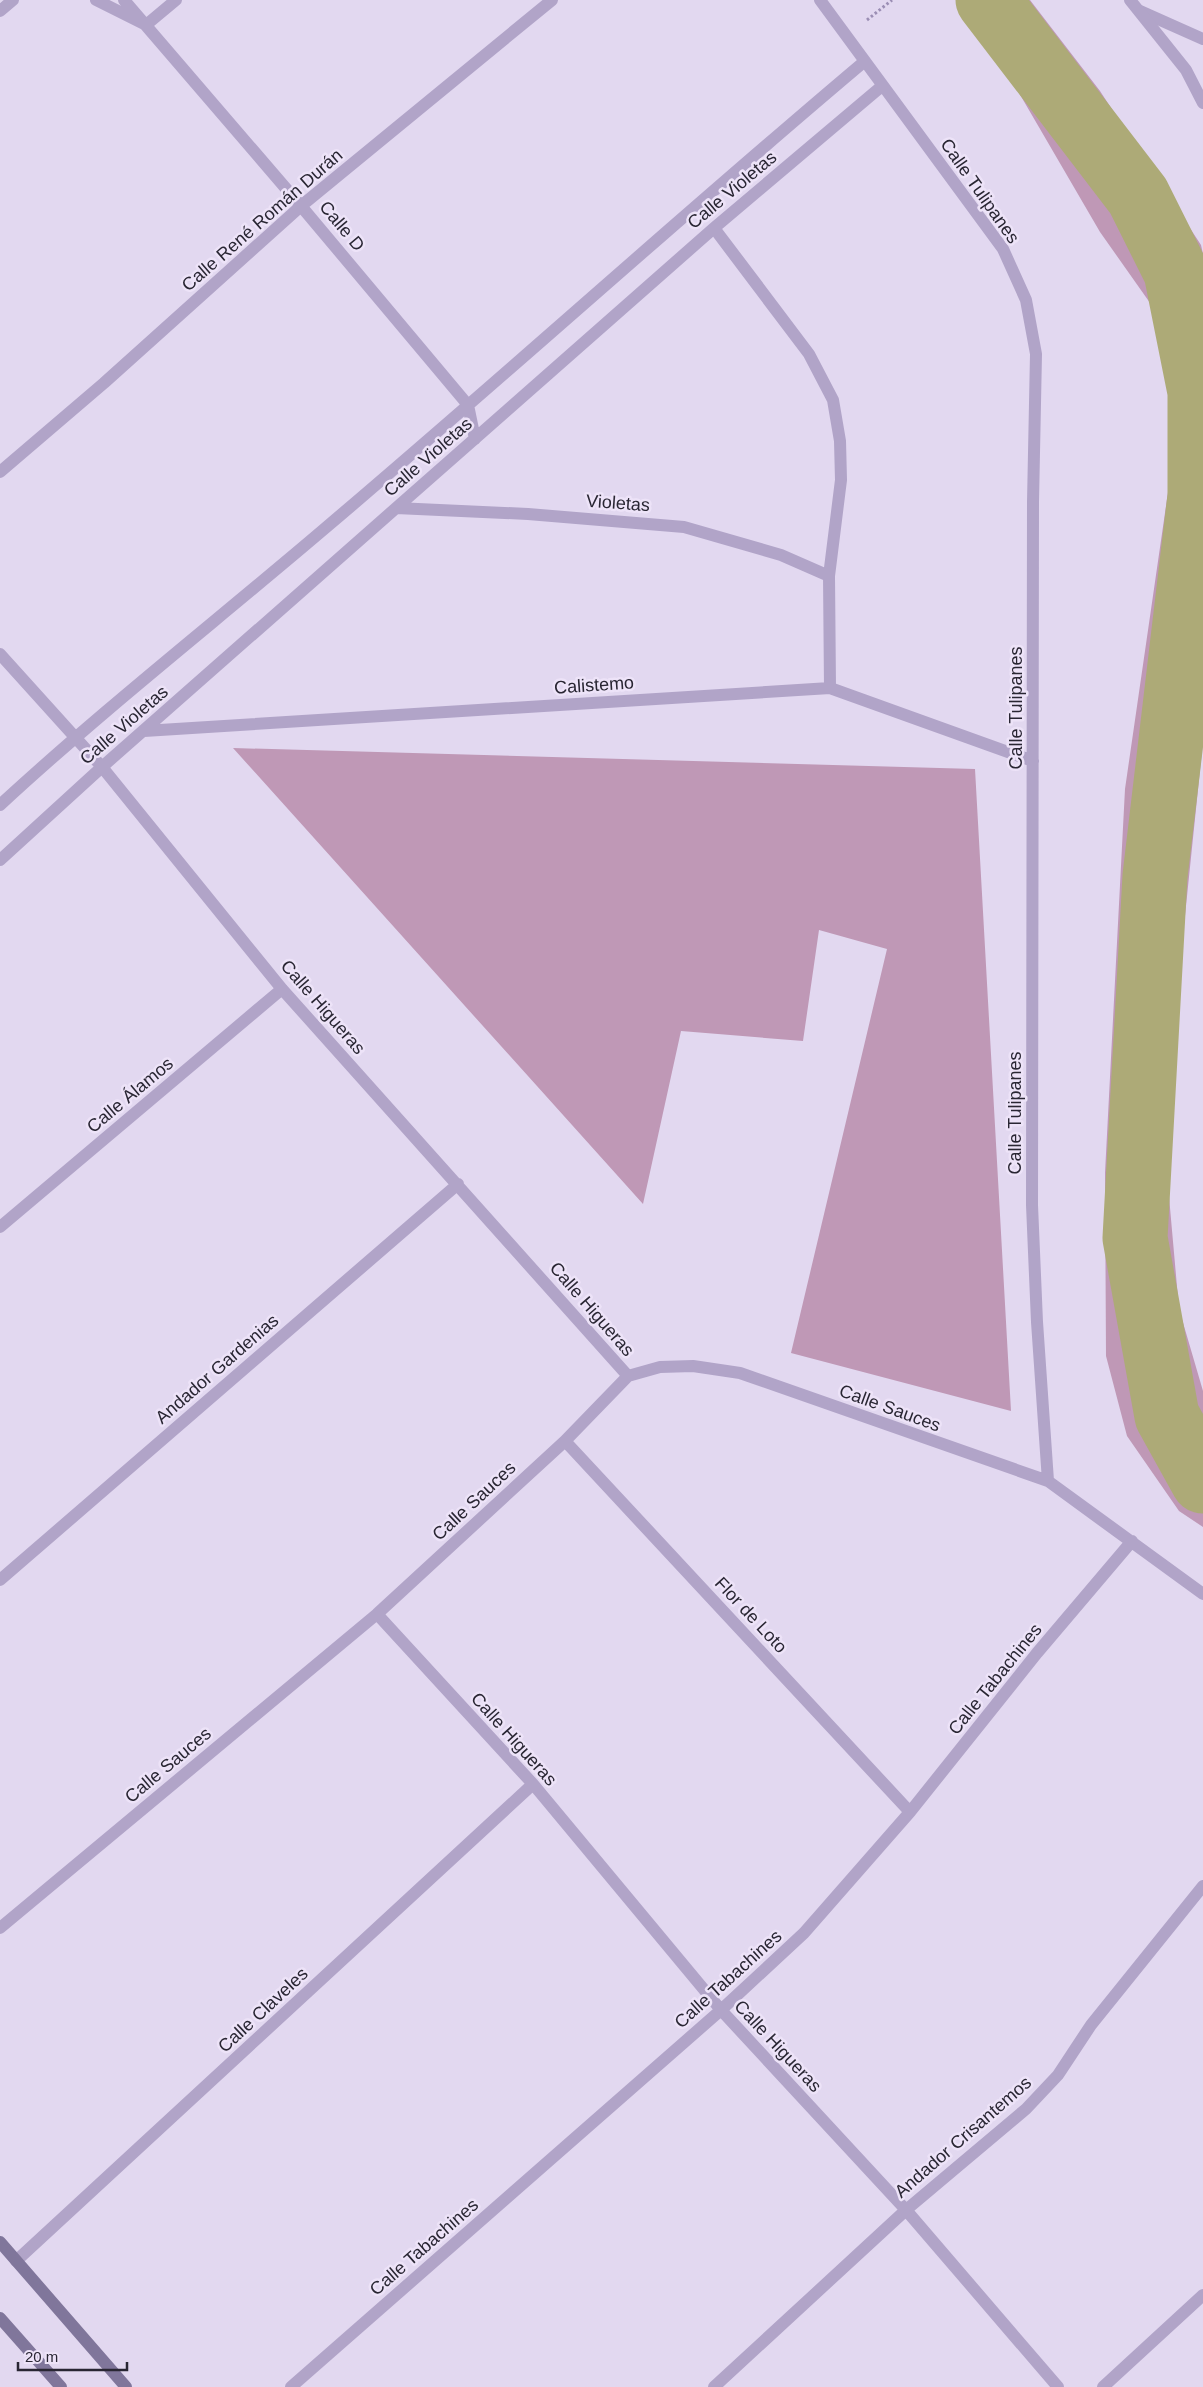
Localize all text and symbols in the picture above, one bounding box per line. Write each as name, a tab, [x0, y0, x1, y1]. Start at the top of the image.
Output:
street label: Calle Tulipanes	[937, 135, 1023, 247]
street label: Calle René Román Durán	[178, 145, 346, 295]
street label: Calle Violetas	[684, 147, 780, 233]
street label: Calle D	[315, 197, 369, 255]
street label: Calle Violetas	[380, 413, 476, 501]
street label: Violetas	[586, 491, 650, 515]
street label: Calle Tulipanes	[1006, 646, 1026, 770]
street label: Calistemo	[553, 672, 635, 698]
street label: Calle Violetas	[76, 681, 172, 769]
street label: Calle Higueras	[277, 956, 369, 1058]
street label: Calle Tulipanes	[1005, 1051, 1025, 1175]
street label: Calle Álamos	[83, 1053, 177, 1137]
street label: Calle Higueras	[546, 1258, 638, 1360]
street label: Andador Gardenias	[152, 1310, 282, 1428]
street label: Calle Sauces	[837, 1380, 943, 1436]
street label: Calle Sauces	[428, 1458, 520, 1544]
street label: Flor de Loto	[711, 1573, 791, 1657]
street label: Calle Tabachines	[944, 1620, 1046, 1738]
street label: Calle Higueras	[467, 1688, 561, 1790]
street label: Calle Sauces	[121, 1723, 215, 1807]
street label: Calle Tabachines	[670, 1926, 786, 2032]
street label: Calle Claveles	[214, 1963, 312, 2057]
street label: Calle Higueras	[730, 1996, 826, 2096]
street label: Andador Crisantemos	[891, 2072, 1035, 2202]
street label: Calle Tabachines	[366, 2195, 482, 2299]
scale bar	[18, 2340, 126, 2372]
text: 20 m	[25, 2348, 58, 2365]

